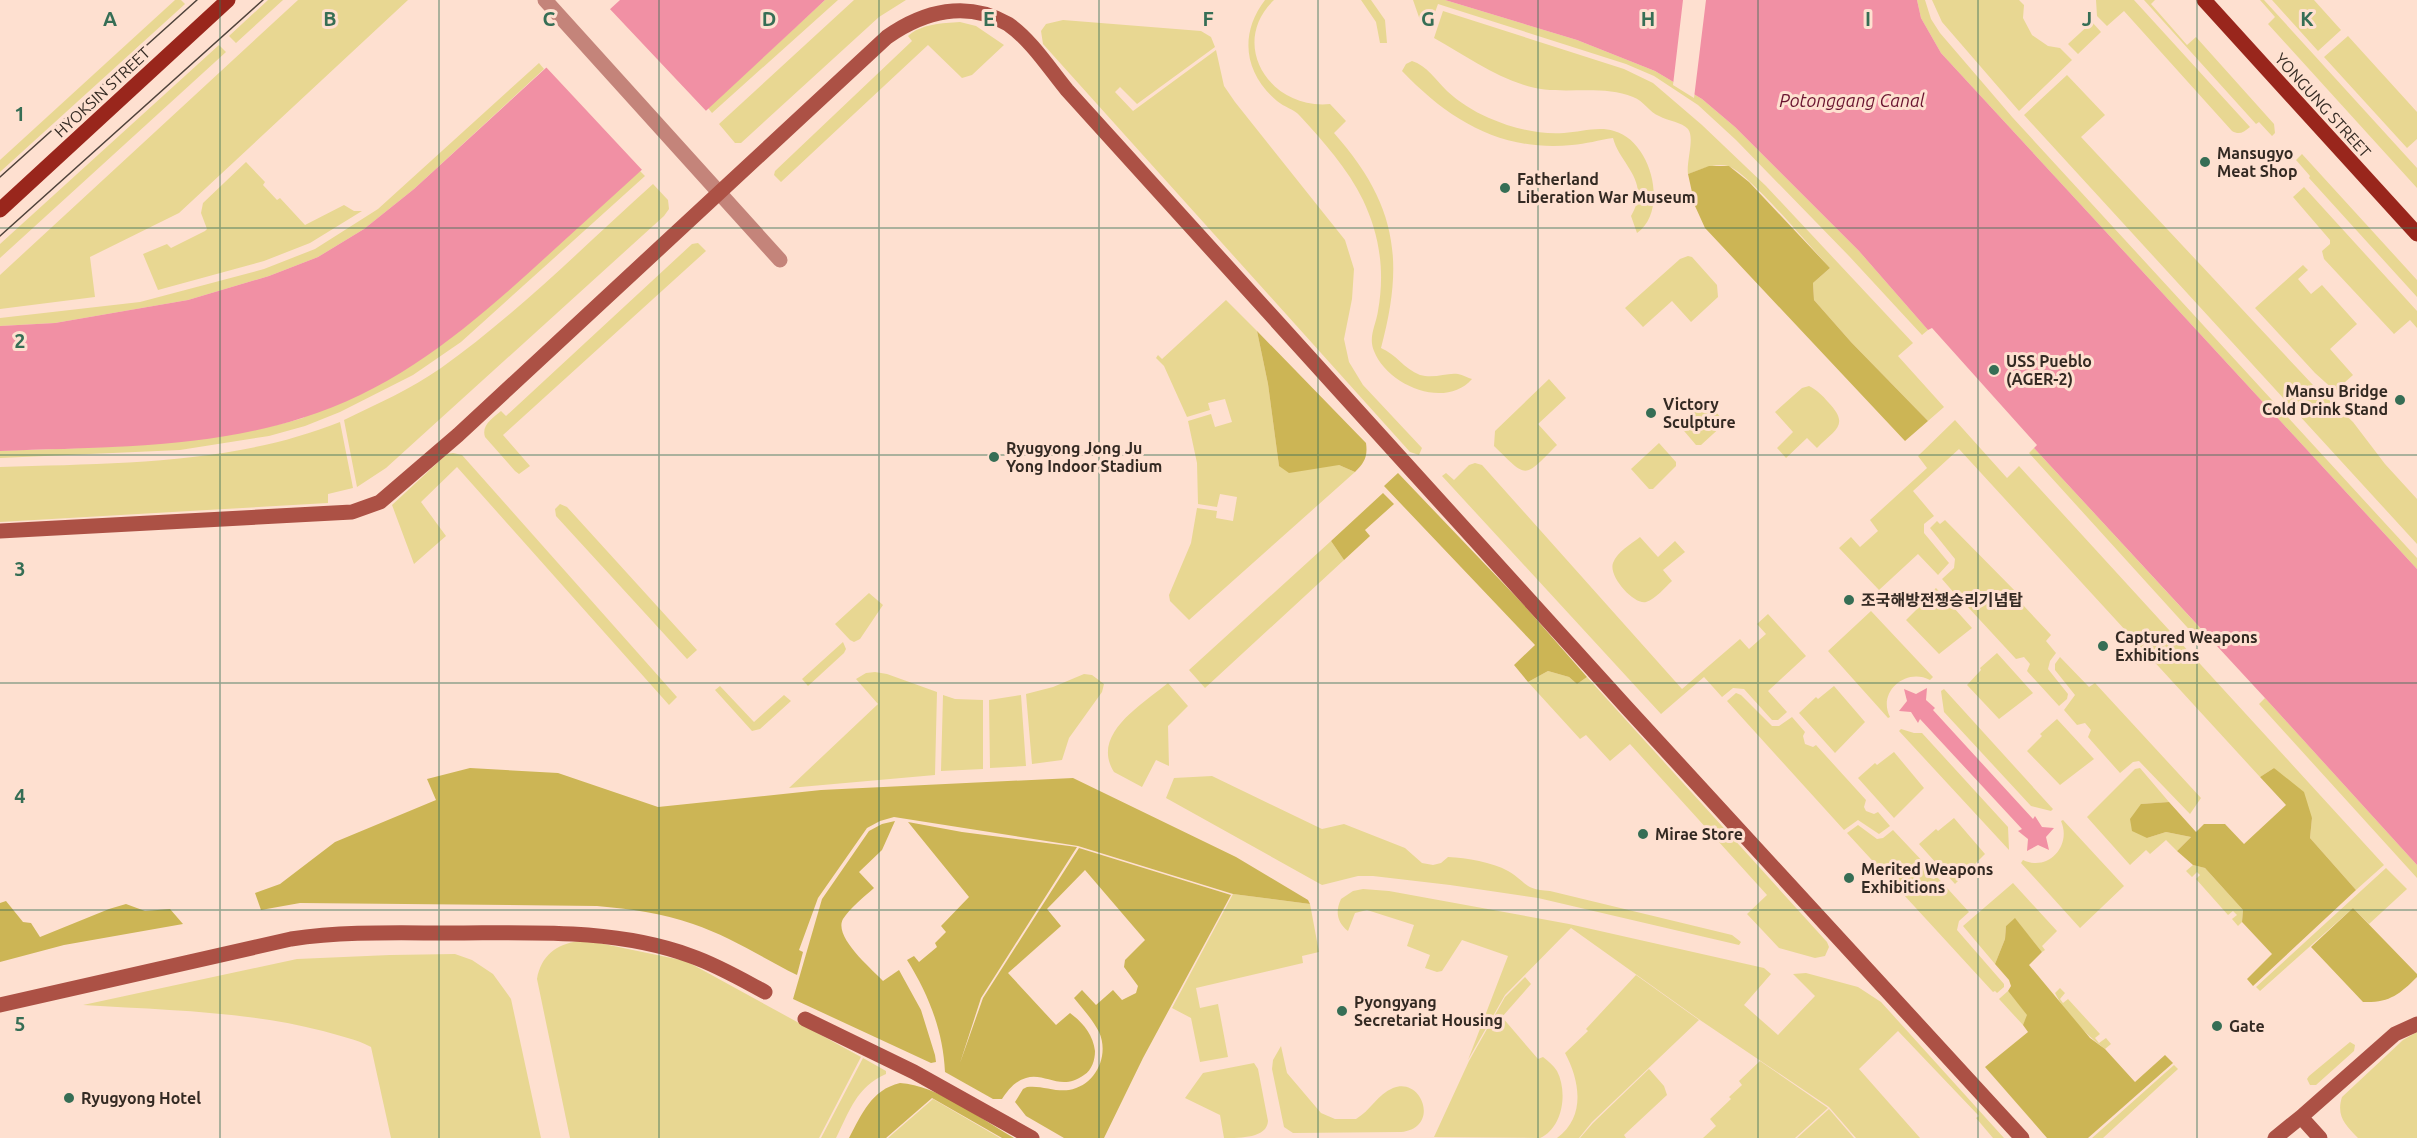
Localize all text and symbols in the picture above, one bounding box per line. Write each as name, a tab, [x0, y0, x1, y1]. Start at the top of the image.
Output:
text: A	[103, 7, 117, 30]
text: B	[323, 7, 337, 30]
text: C	[543, 7, 556, 30]
text: D	[762, 7, 776, 30]
text: E	[983, 7, 995, 30]
text: F	[1202, 7, 1214, 30]
text: G	[1421, 7, 1435, 30]
text: H	[1641, 7, 1655, 30]
text: I	[1865, 7, 1871, 30]
text: J	[2082, 7, 2092, 30]
text: K	[2300, 7, 2314, 30]
street label: HYOKSIN STREET	[51, 43, 153, 141]
street label: YONGUNG STREET	[2272, 49, 2375, 161]
water label: Potonggang Canal	[1779, 90, 1925, 110]
text: 1	[14, 102, 26, 125]
place label: Mansugyo Meat Shop	[2217, 144, 2298, 180]
marker: Mansugyo Meat Shop	[2198, 155, 2212, 169]
place label: Fatherland Liberation War Museum	[1517, 170, 1696, 206]
marker: Fatherland Liberation War Museum	[1498, 181, 1512, 195]
text: 2	[14, 329, 26, 352]
place label: USS Pueblo (AGER-2)	[2006, 352, 2092, 389]
marker: USS Pueblo (AGER-2)	[1987, 363, 2001, 377]
place label: Mansu Bridge Cold Drink Stand	[2262, 382, 2388, 418]
marker: Mansu Bridge Cold Drink Stand	[2393, 393, 2407, 407]
place label: Victory Sculpture	[1663, 395, 1736, 431]
marker: Victory Sculpture	[1644, 406, 1658, 420]
place label: Ryugyong Jong Ju Yong Indoor Stadium	[1006, 439, 1162, 475]
marker: Ryugyong Jong Ju Yong Indoor Stadium	[987, 450, 1001, 464]
text: 3	[14, 557, 26, 580]
place label: 조국해방전쟁승리기념탑	[1861, 591, 2023, 609]
marker: 조국해방전쟁승리기념탑	[1842, 593, 1856, 607]
place label: Captured Weapons Exhibitions	[2115, 628, 2258, 664]
marker: Captured Weapons Exhibitions	[2096, 639, 2110, 653]
text: 4	[14, 784, 26, 807]
place label: Mirae Store	[1655, 825, 1743, 843]
marker: Mirae Store	[1636, 827, 1650, 841]
place label: Merited Weapons Exhibitions	[1861, 860, 1993, 896]
marker: Merited Weapons Exhibitions	[1842, 871, 1856, 885]
place label: Pyongyang Secretariat Housing	[1354, 993, 1503, 1029]
marker: Pyongyang Secretariat Housing	[1335, 1004, 1349, 1018]
text: 5	[14, 1012, 26, 1035]
place label: Gate	[2229, 1017, 2265, 1035]
marker: Gate	[2210, 1019, 2224, 1033]
place label: Ryugyong Hotel	[81, 1089, 201, 1107]
marker: Ryugyong Hotel	[62, 1091, 76, 1105]

